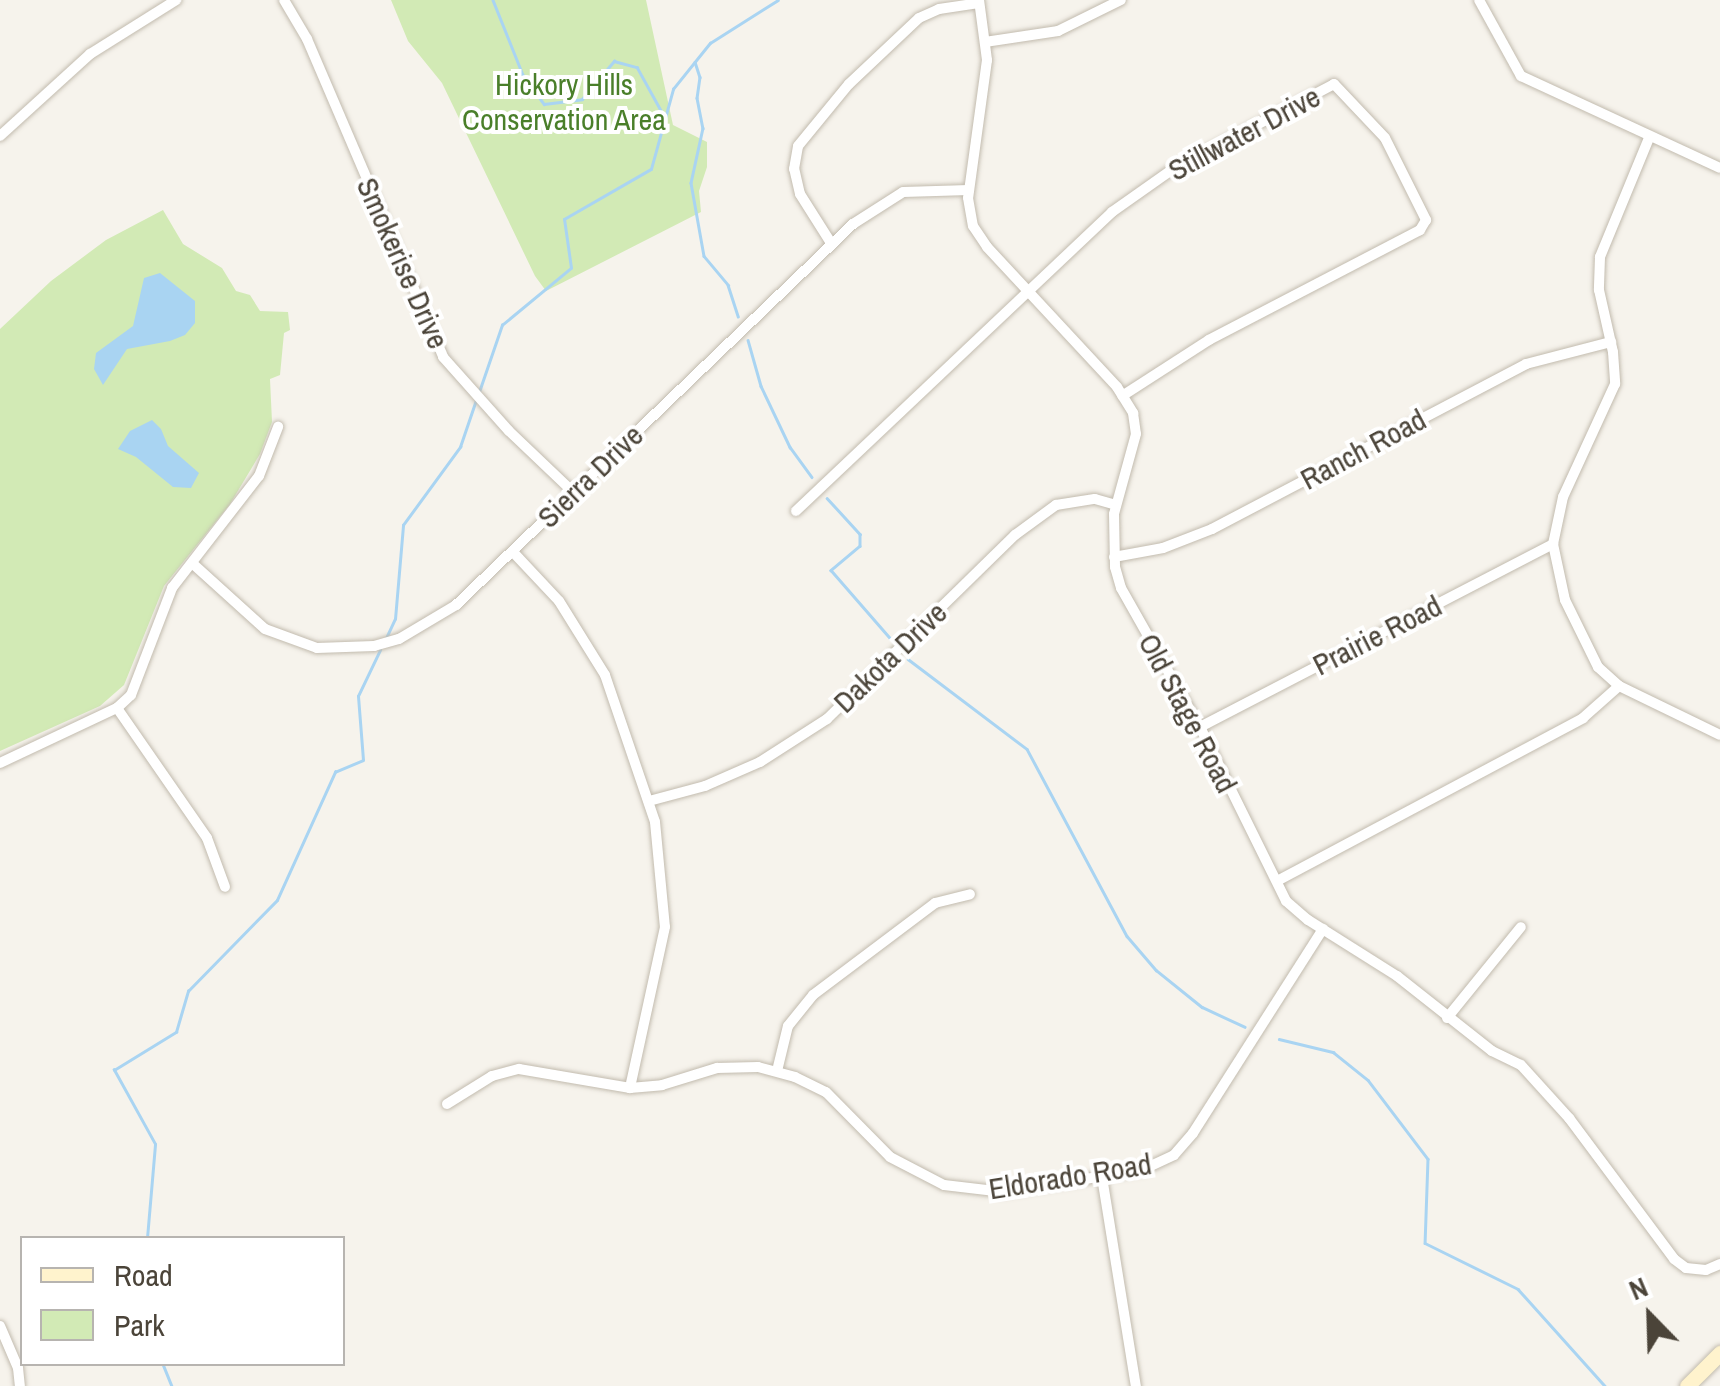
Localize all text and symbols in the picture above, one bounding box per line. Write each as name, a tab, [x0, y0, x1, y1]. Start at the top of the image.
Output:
park label: Hickory Hills Conservation Area	[461, 66, 667, 136]
street label: Stillwater Drive	[1162, 78, 1326, 188]
street label: Smokerise Drive	[349, 172, 457, 354]
street label: Ranch Road	[1294, 401, 1432, 497]
street label: Sierra Drive	[530, 417, 650, 535]
street label: Prairie Road	[1307, 587, 1447, 683]
street label: Dakota Drive	[826, 594, 954, 720]
street label: Old Stage Road	[1131, 627, 1245, 799]
street label: Eldorado Road	[986, 1145, 1154, 1207]
legend	[20, 1236, 345, 1366]
text: Road	[114, 1255, 173, 1295]
north arrow	[1600, 1266, 1700, 1366]
text: N	[1623, 1268, 1653, 1309]
text: Park	[114, 1305, 165, 1345]

